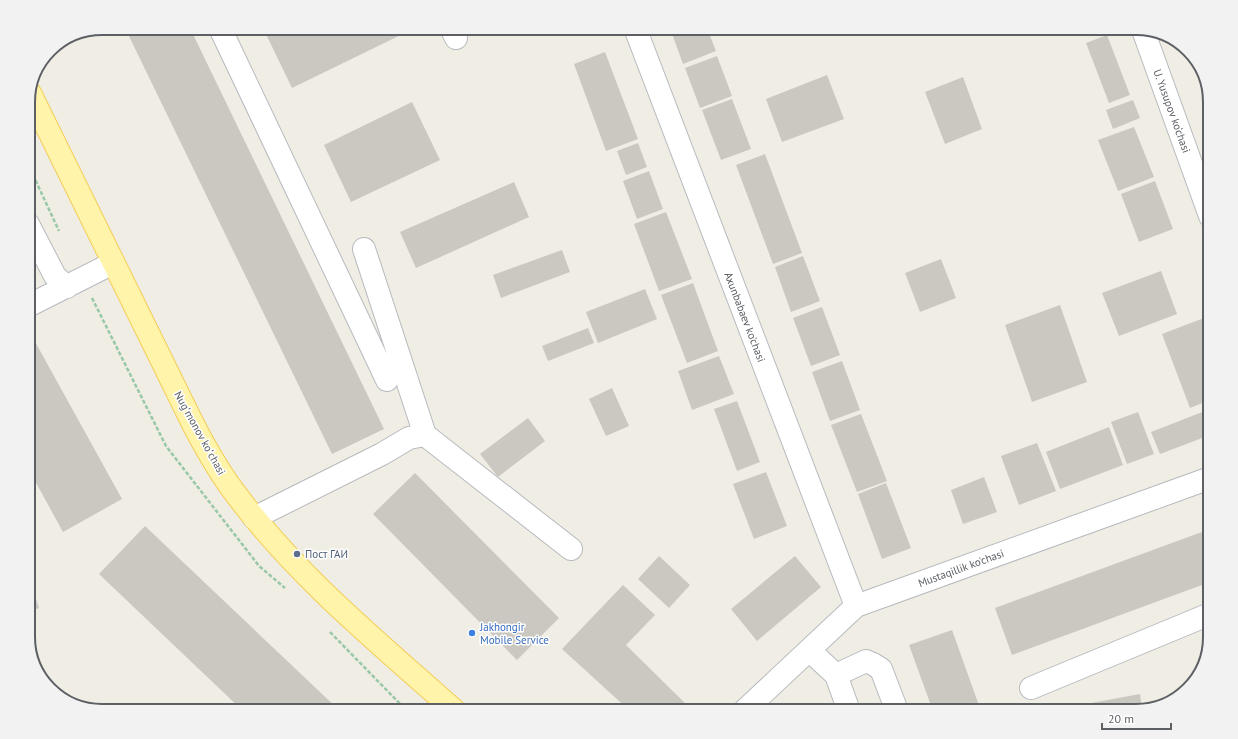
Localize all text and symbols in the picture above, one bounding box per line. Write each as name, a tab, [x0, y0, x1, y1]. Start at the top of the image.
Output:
street label: U. Yusupov ko‘chasi	[1150, 67, 1194, 155]
street label: Axunbabaev ko'chasi	[721, 270, 769, 364]
street label: Nugʻmonov koʻchasi	[171, 389, 229, 477]
street label: Mustaqillik ko'chasi	[916, 546, 1006, 590]
place label: Пост ГАИ	[305, 547, 348, 561]
marker: Пост ГАИ	[292, 549, 302, 559]
place label: Jakhongir Mobile Service	[479, 620, 549, 647]
marker: Jakhongir Mobile Service	[467, 628, 477, 638]
scale bar	[1102, 705, 1171, 731]
text: 20 m	[1108, 711, 1134, 726]

